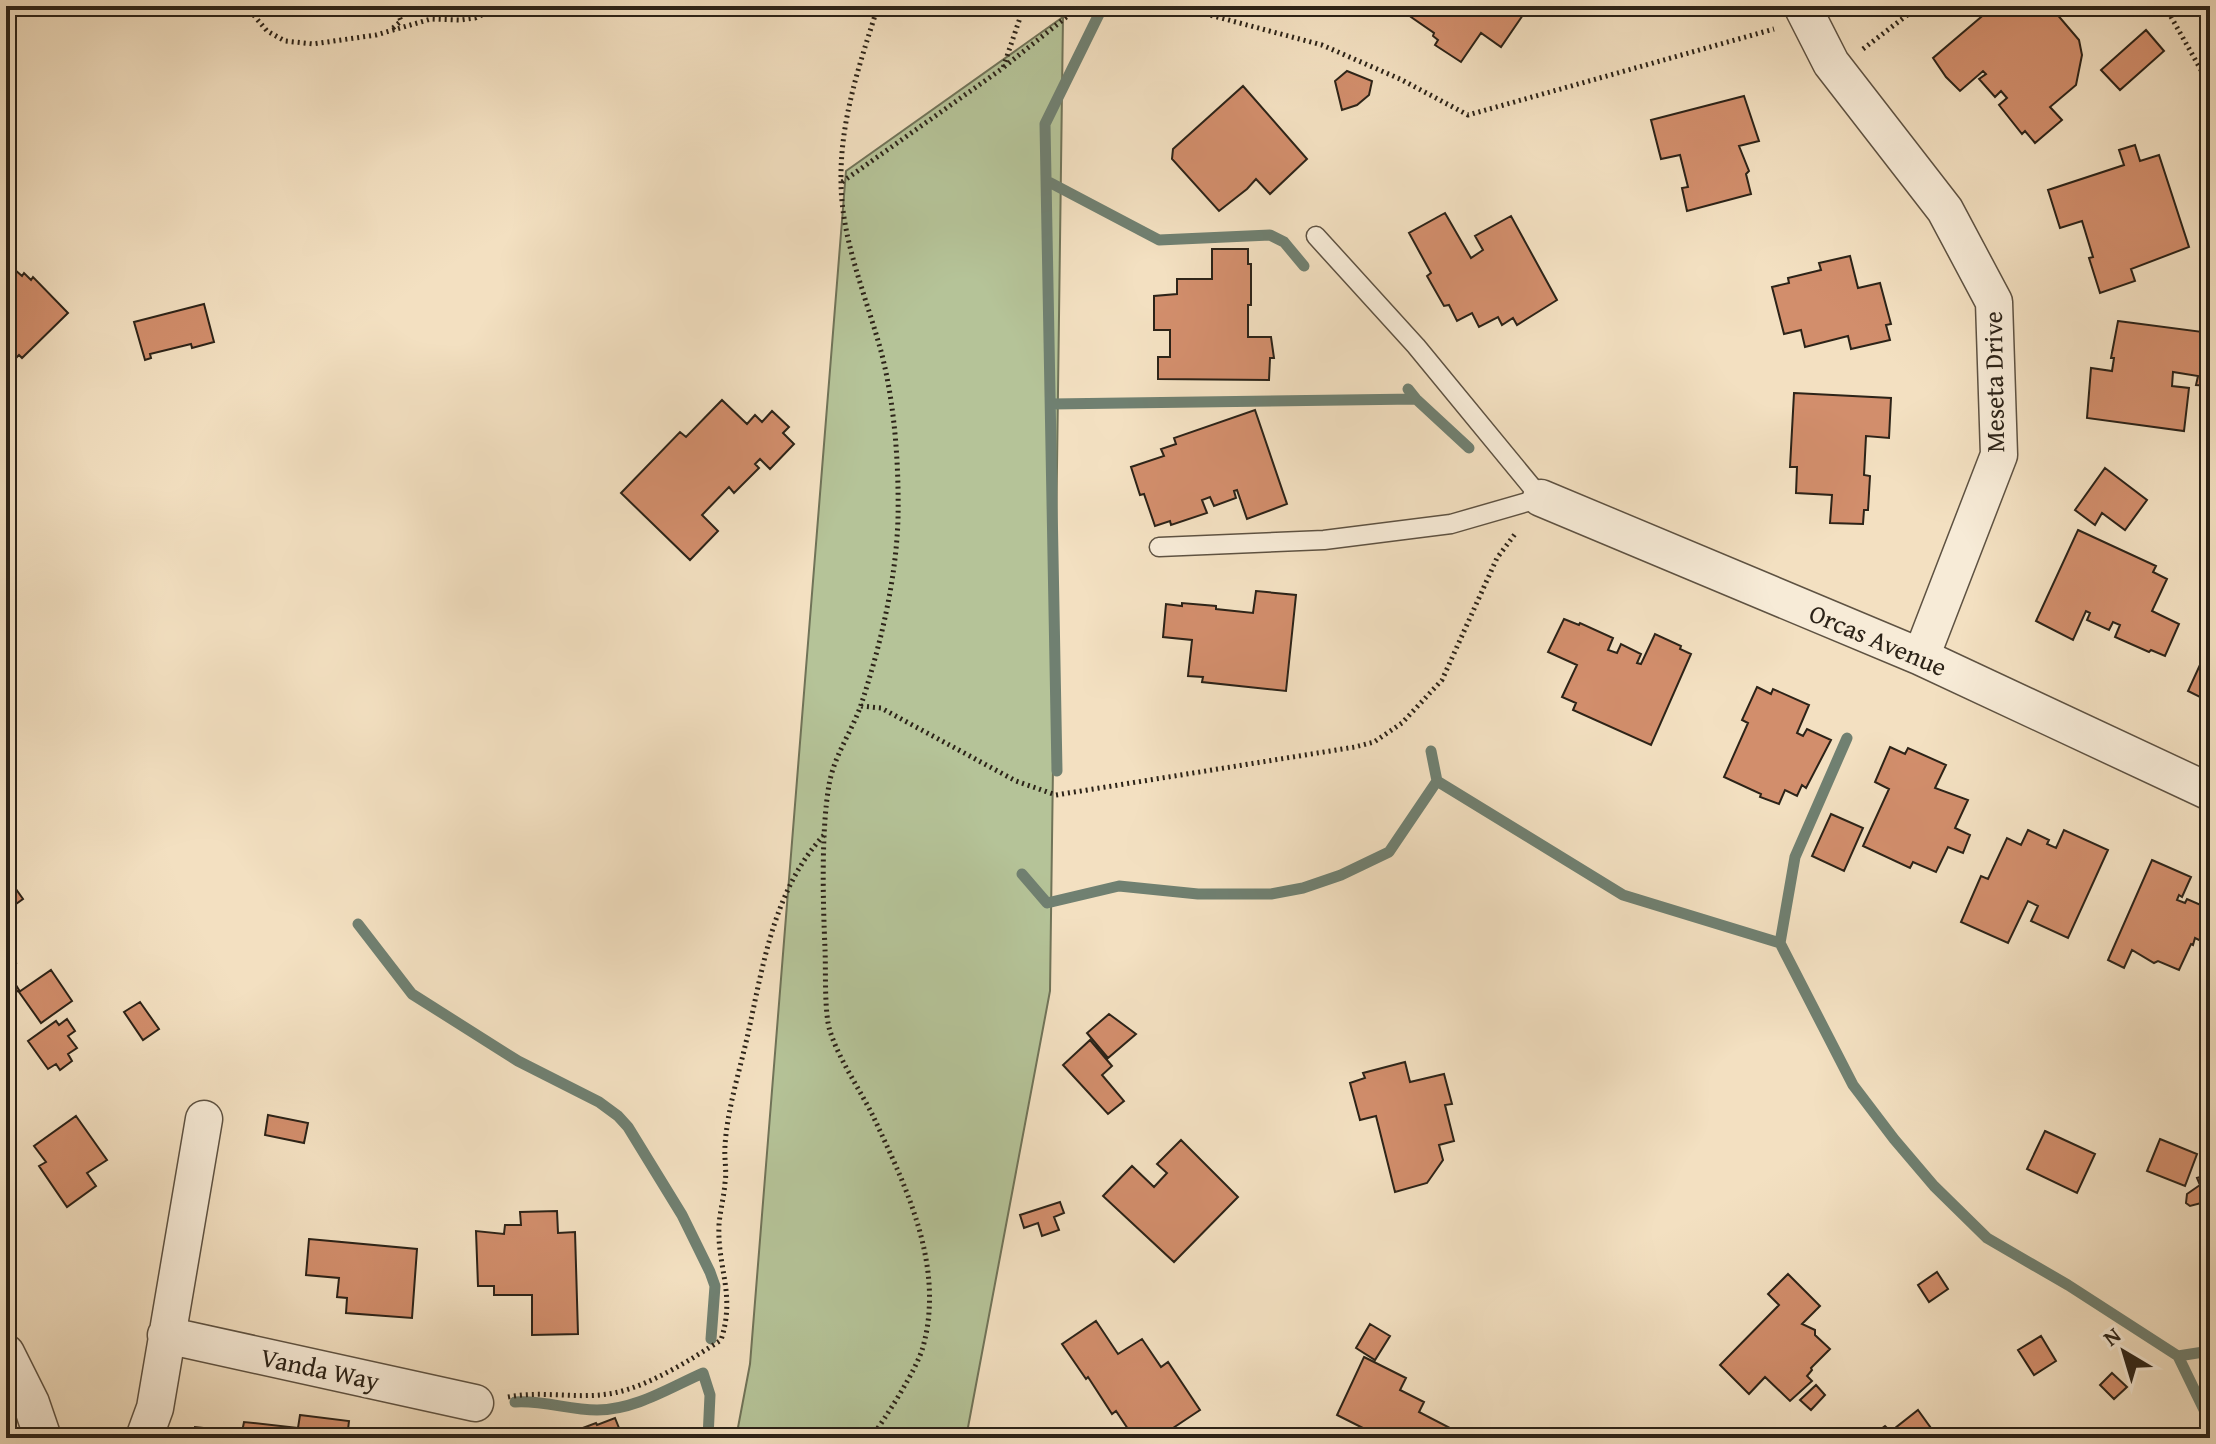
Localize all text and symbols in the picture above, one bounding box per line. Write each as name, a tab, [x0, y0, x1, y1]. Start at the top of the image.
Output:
street label: Meseta Drive	[1973, 311, 2014, 453]
street label: Orcas Avenue	[1803, 593, 1953, 686]
north arrow	[2084, 1312, 2164, 1392]
text: N	[2096, 1319, 2128, 1353]
street label: Vanda Way	[257, 1337, 383, 1400]

